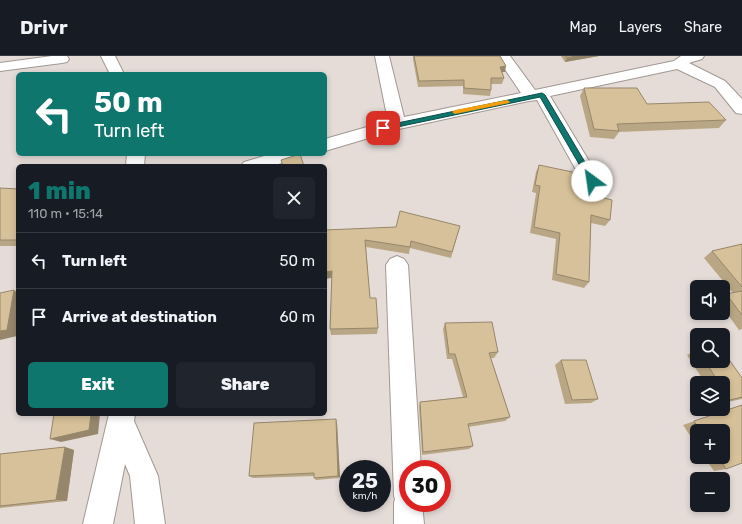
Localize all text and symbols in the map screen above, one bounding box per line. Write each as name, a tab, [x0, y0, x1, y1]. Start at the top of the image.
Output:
text: Drivr	[20, 16, 68, 39]
text: Map	[570, 19, 597, 36]
text: Layers	[619, 19, 662, 36]
text: Share	[684, 19, 722, 36]
text: 50 m	[94, 86, 163, 119]
icon: left	[28, 88, 80, 140]
pin	[366, 111, 400, 145]
icon: arrive	[372, 117, 394, 139]
text: Turn left	[94, 120, 164, 142]
position arrow	[571, 160, 613, 202]
text: 1 min	[28, 177, 91, 205]
button: close	[273, 177, 315, 219]
text: 110 m · 15:14	[28, 206, 103, 221]
icon: left	[28, 250, 50, 272]
text: Turn left	[62, 252, 127, 270]
text: 50 m	[280, 252, 315, 270]
map controls	[690, 280, 730, 512]
button: sound	[690, 280, 730, 320]
icon: arrive	[28, 306, 50, 328]
text: Arrive at destination	[62, 308, 217, 326]
text: 60 m	[279, 308, 315, 326]
button: search	[690, 328, 730, 368]
button: Exit	[28, 362, 168, 408]
button: Share	[176, 362, 315, 408]
button: layers	[690, 376, 730, 416]
button: +	[690, 424, 730, 464]
speed limit sign: 30	[399, 460, 451, 512]
text: 25	[352, 469, 378, 493]
button: −	[690, 472, 730, 512]
text: km/h	[353, 490, 377, 502]

